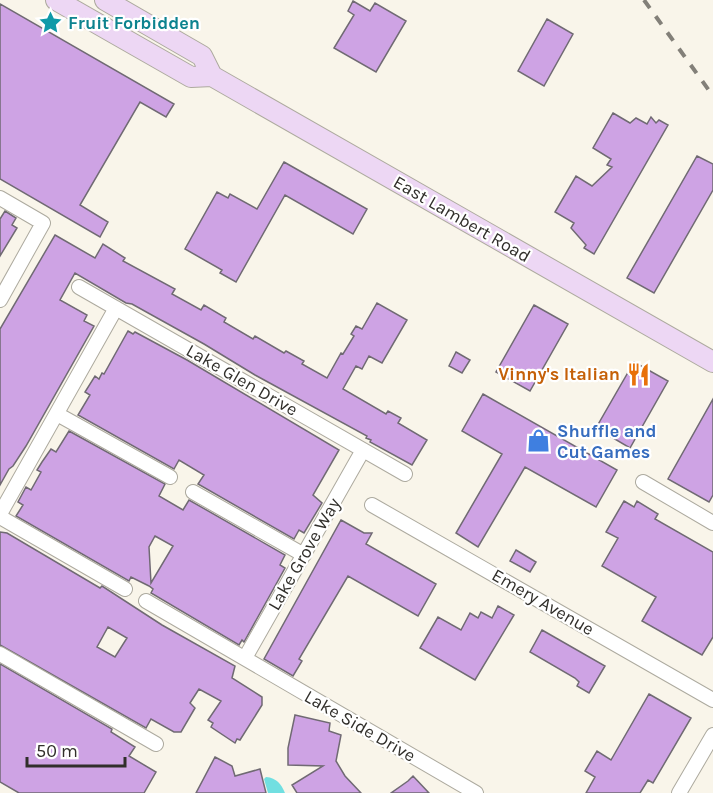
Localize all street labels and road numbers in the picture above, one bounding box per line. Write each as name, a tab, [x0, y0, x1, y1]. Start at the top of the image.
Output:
street label: East Lambert Road	[390, 171, 534, 267]
street label: Lake Glen Drive	[182, 339, 302, 421]
street label: Lake Grove Way	[263, 493, 345, 614]
street label: Emery Avenue	[488, 564, 598, 640]
street label: Lake Side Drive	[301, 685, 419, 767]

